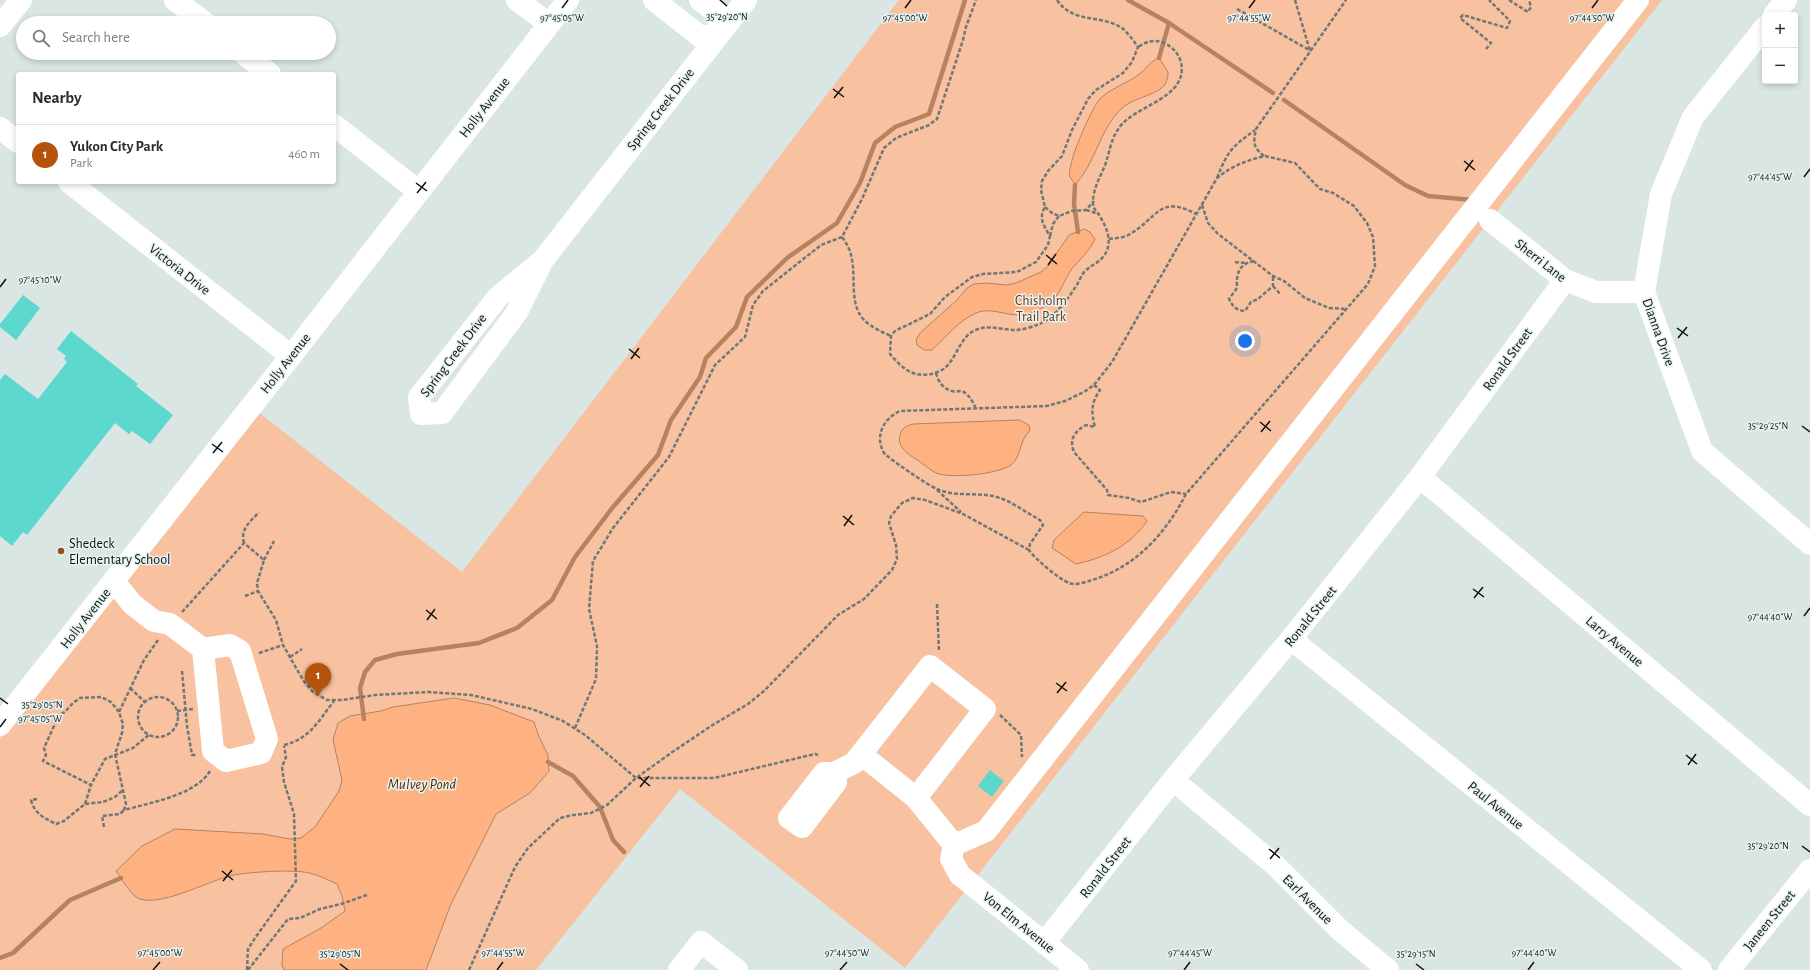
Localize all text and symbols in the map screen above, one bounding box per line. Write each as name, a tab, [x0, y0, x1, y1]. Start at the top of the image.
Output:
text: 35°29'20"N	[706, 12, 748, 22]
map controls	[1762, 12, 1798, 84]
button: +	[1762, 12, 1798, 48]
text: 97°45'05"W	[540, 13, 584, 23]
text: 97°45'00"W	[883, 13, 928, 23]
text: 97°44'55"W	[1227, 13, 1271, 23]
text: 97°44'50"W	[1570, 13, 1614, 23]
search box	[16, 16, 336, 60]
icon: search	[30, 27, 52, 49]
text: Search here	[62, 30, 130, 45]
button: −	[1762, 48, 1798, 84]
street label: Spring Creek Drive	[624, 66, 697, 153]
street label: Holly Avenue	[457, 75, 513, 140]
text: Nearby	[32, 89, 82, 106]
text: Yukon City Park	[70, 139, 163, 154]
text: 1	[43, 148, 47, 161]
text: 460 m	[288, 148, 320, 161]
text: Park	[70, 157, 92, 170]
text: 97°44'45"W	[1748, 172, 1792, 182]
street label: Sherri Lane	[1512, 237, 1569, 285]
street label: Victoria Drive	[146, 242, 213, 298]
text: 97°45'10"W	[18, 275, 62, 285]
park label: Chisholm Trail Park	[1015, 294, 1067, 324]
street label: Dianna Drive	[1639, 297, 1677, 368]
street label: Spring Creek Drive	[418, 311, 490, 400]
street label: Ronald Street	[1480, 325, 1535, 394]
street label: Holly Avenue	[258, 331, 314, 396]
your location	[1235, 331, 1255, 351]
text: 35°29'25"N	[1748, 421, 1788, 431]
place label: Shedeck Elementary School	[69, 537, 171, 567]
marker: Shedeck Elementary School	[56, 546, 66, 556]
street label: Ronald Street	[1282, 583, 1340, 650]
street label: Holly Avenue	[58, 586, 114, 651]
text: 97°44'40"W	[1747, 612, 1793, 622]
street label: Larry Avenue	[1583, 614, 1646, 670]
pin: 1	[305, 663, 331, 696]
text: 35°29'05"N	[21, 700, 63, 710]
text: 97°45'05"W	[18, 714, 62, 724]
water label: Mulvey Pond	[388, 777, 457, 792]
street label: Paul Avenue	[1465, 779, 1526, 832]
street label: Ronald Street	[1078, 834, 1134, 901]
text: 35°29'20"N	[1747, 841, 1789, 851]
street label: Earl Avenue	[1280, 872, 1335, 927]
street label: Janeen Street	[1741, 887, 1799, 953]
street label: Von Elm Avenue	[980, 890, 1057, 956]
text: 97°45'00"W	[138, 948, 183, 958]
text: 97°44'55"W	[481, 948, 525, 958]
text: 97°44'50"W	[825, 948, 869, 958]
text: 97°44'45"W	[1168, 948, 1212, 958]
text: 97°44'40"W	[1511, 948, 1557, 958]
text: 35°29'05"N	[319, 949, 361, 959]
text: 35°29'15"N	[1396, 949, 1436, 959]

